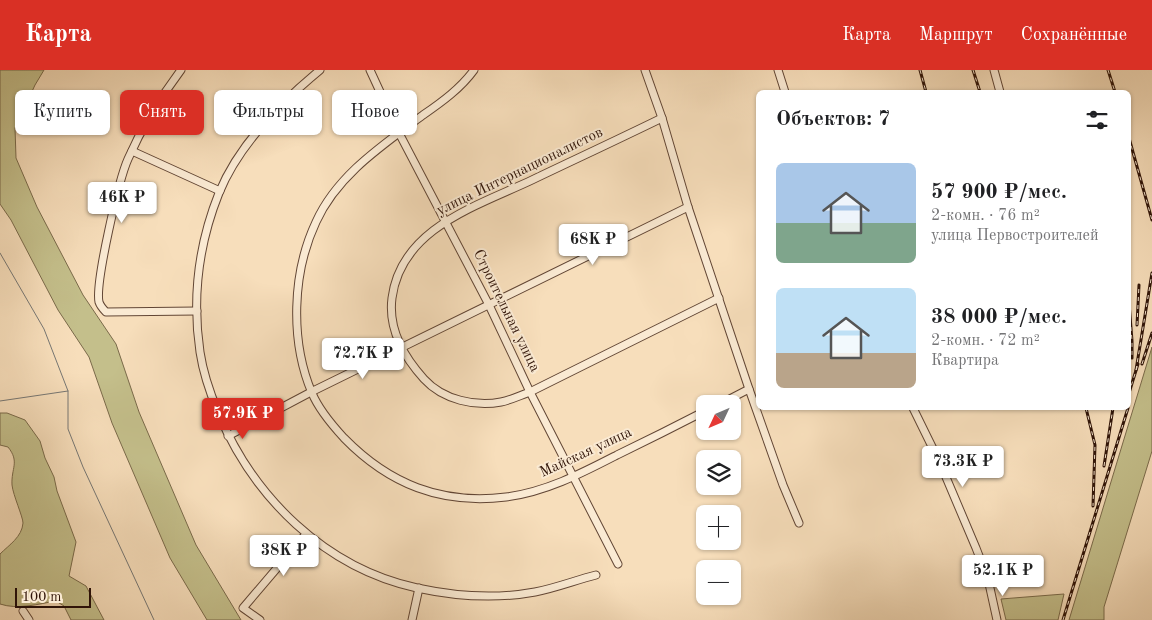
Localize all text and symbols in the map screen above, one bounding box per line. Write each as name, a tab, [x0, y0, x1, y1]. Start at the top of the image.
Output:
text: Карта	[25, 23, 92, 47]
text: Карта	[842, 26, 891, 44]
text: Маршрут	[919, 26, 993, 44]
text: Сохранённые	[1021, 26, 1127, 44]
chip: Купить	[15, 90, 110, 135]
chip: Снять	[120, 90, 204, 135]
chip: Фильтры	[214, 90, 322, 135]
chip: Новое	[332, 90, 417, 135]
icon: filters	[1083, 106, 1111, 134]
text: Объектов: 7	[776, 109, 890, 130]
street label: улица Интернационалистов	[434, 125, 606, 219]
pin: 46K ₽	[87, 182, 157, 224]
text: 57 900 ₽/мес.	[931, 182, 1067, 203]
icon: home	[816, 183, 876, 243]
text: 46K ₽	[99, 190, 145, 206]
text: 2-комн. · 76 m²	[931, 208, 1040, 224]
pin: 68K ₽	[558, 224, 628, 266]
text: улица Первостроителей	[931, 228, 1099, 244]
text: 68K ₽	[570, 232, 616, 248]
street label: Строительная улица	[470, 247, 542, 375]
text: 38 000 ₽/мес.	[931, 307, 1067, 328]
icon: home	[816, 308, 876, 368]
text: 2-комн. · 72 m²	[931, 333, 1040, 349]
pin: 72.7K ₽	[317, 338, 409, 380]
text: 72.7K ₽	[333, 346, 393, 362]
text: Квартира	[931, 353, 999, 369]
north arrow	[696, 395, 741, 440]
map controls	[696, 395, 741, 605]
pin: 57.9K ₽	[197, 398, 289, 440]
text: 57.9K ₽	[213, 406, 273, 422]
street label: Майская улица	[538, 425, 635, 481]
pin: 73.3K ₽	[917, 446, 1009, 488]
button: layers	[696, 450, 741, 495]
text: 73.3K ₽	[933, 454, 993, 470]
button: +	[696, 505, 741, 550]
pin: 38K ₽	[249, 534, 319, 577]
text: 38K ₽	[261, 543, 307, 559]
pin: 52.1K ₽	[957, 554, 1049, 597]
button: −	[696, 560, 741, 605]
text: 52.1K ₽	[973, 563, 1033, 579]
scale bar	[15, 585, 91, 608]
text: 100 m	[22, 590, 61, 604]

